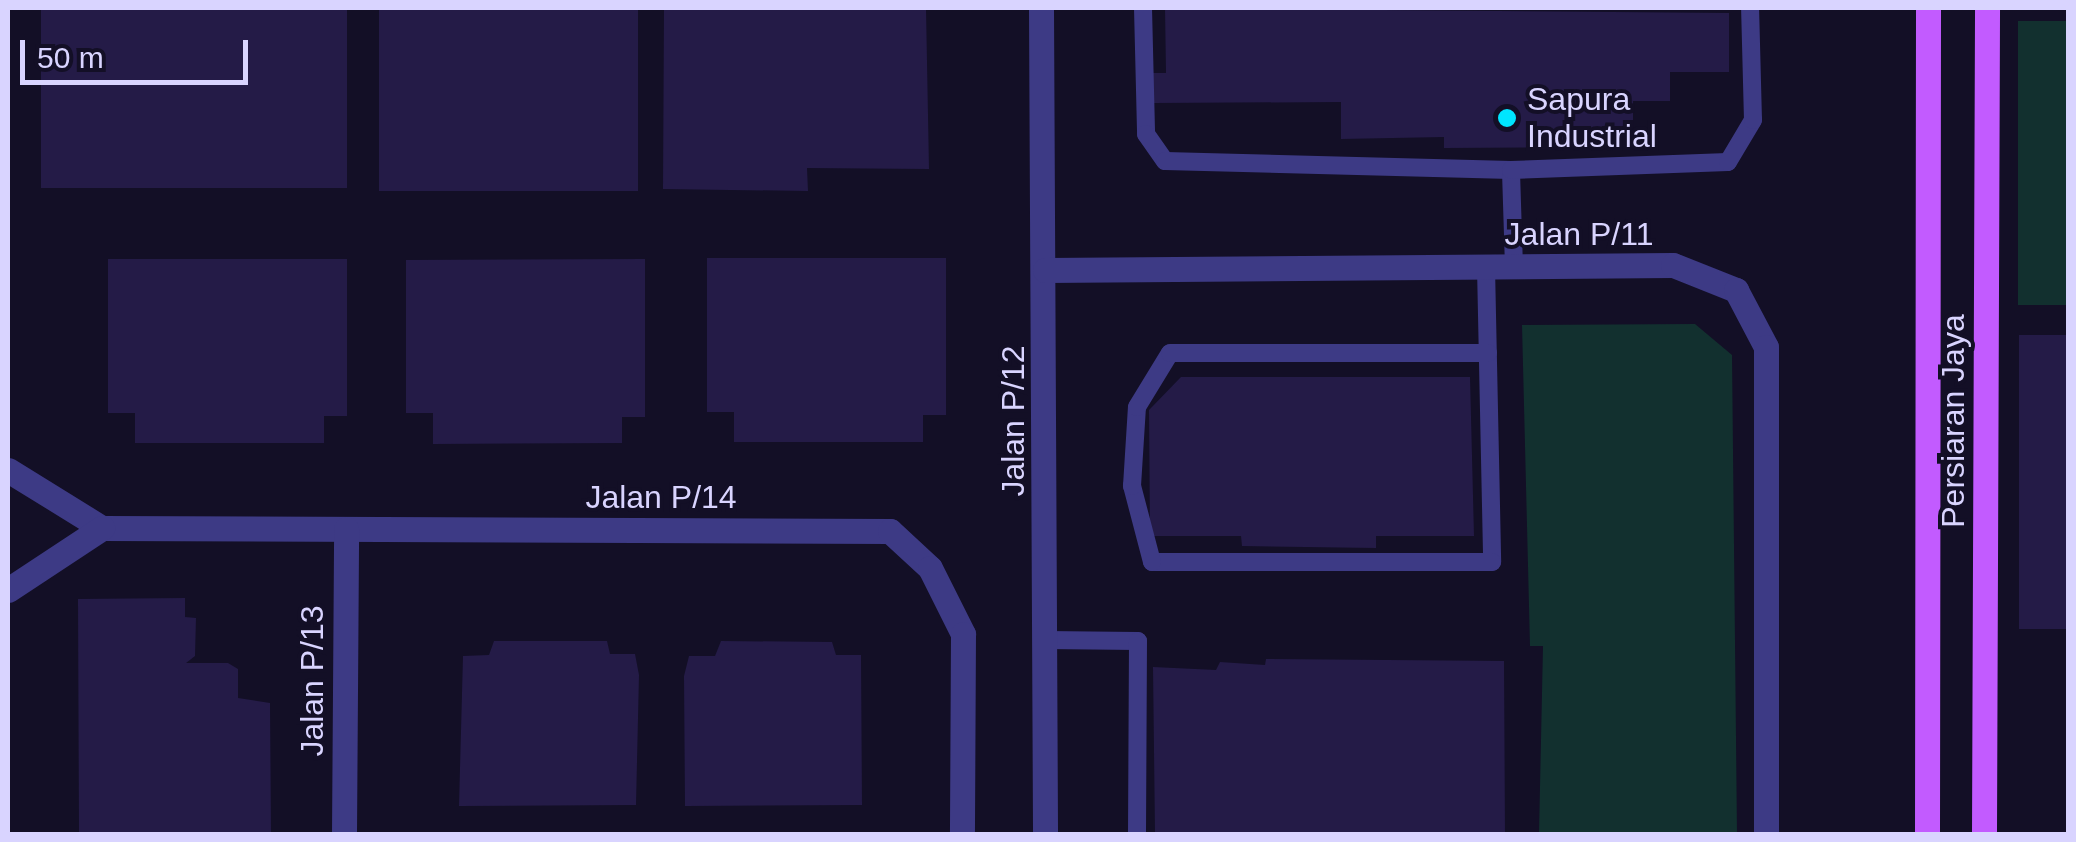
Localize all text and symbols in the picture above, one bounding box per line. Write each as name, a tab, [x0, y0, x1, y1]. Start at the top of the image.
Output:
scale bar	[25, 20, 252, 82]
text: 50 m	[37, 41, 104, 74]
place label: Sapura Industrial	[1527, 81, 1657, 156]
marker: Sapura Industrial	[1496, 107, 1518, 129]
street label: Jalan P/11	[1505, 215, 1653, 253]
street label: Persiaran Jaya	[1934, 314, 1972, 528]
street label: Jalan P/12	[994, 345, 1032, 497]
street label: Jalan P/14	[585, 478, 737, 516]
street label: Jalan P/13	[293, 605, 331, 757]

